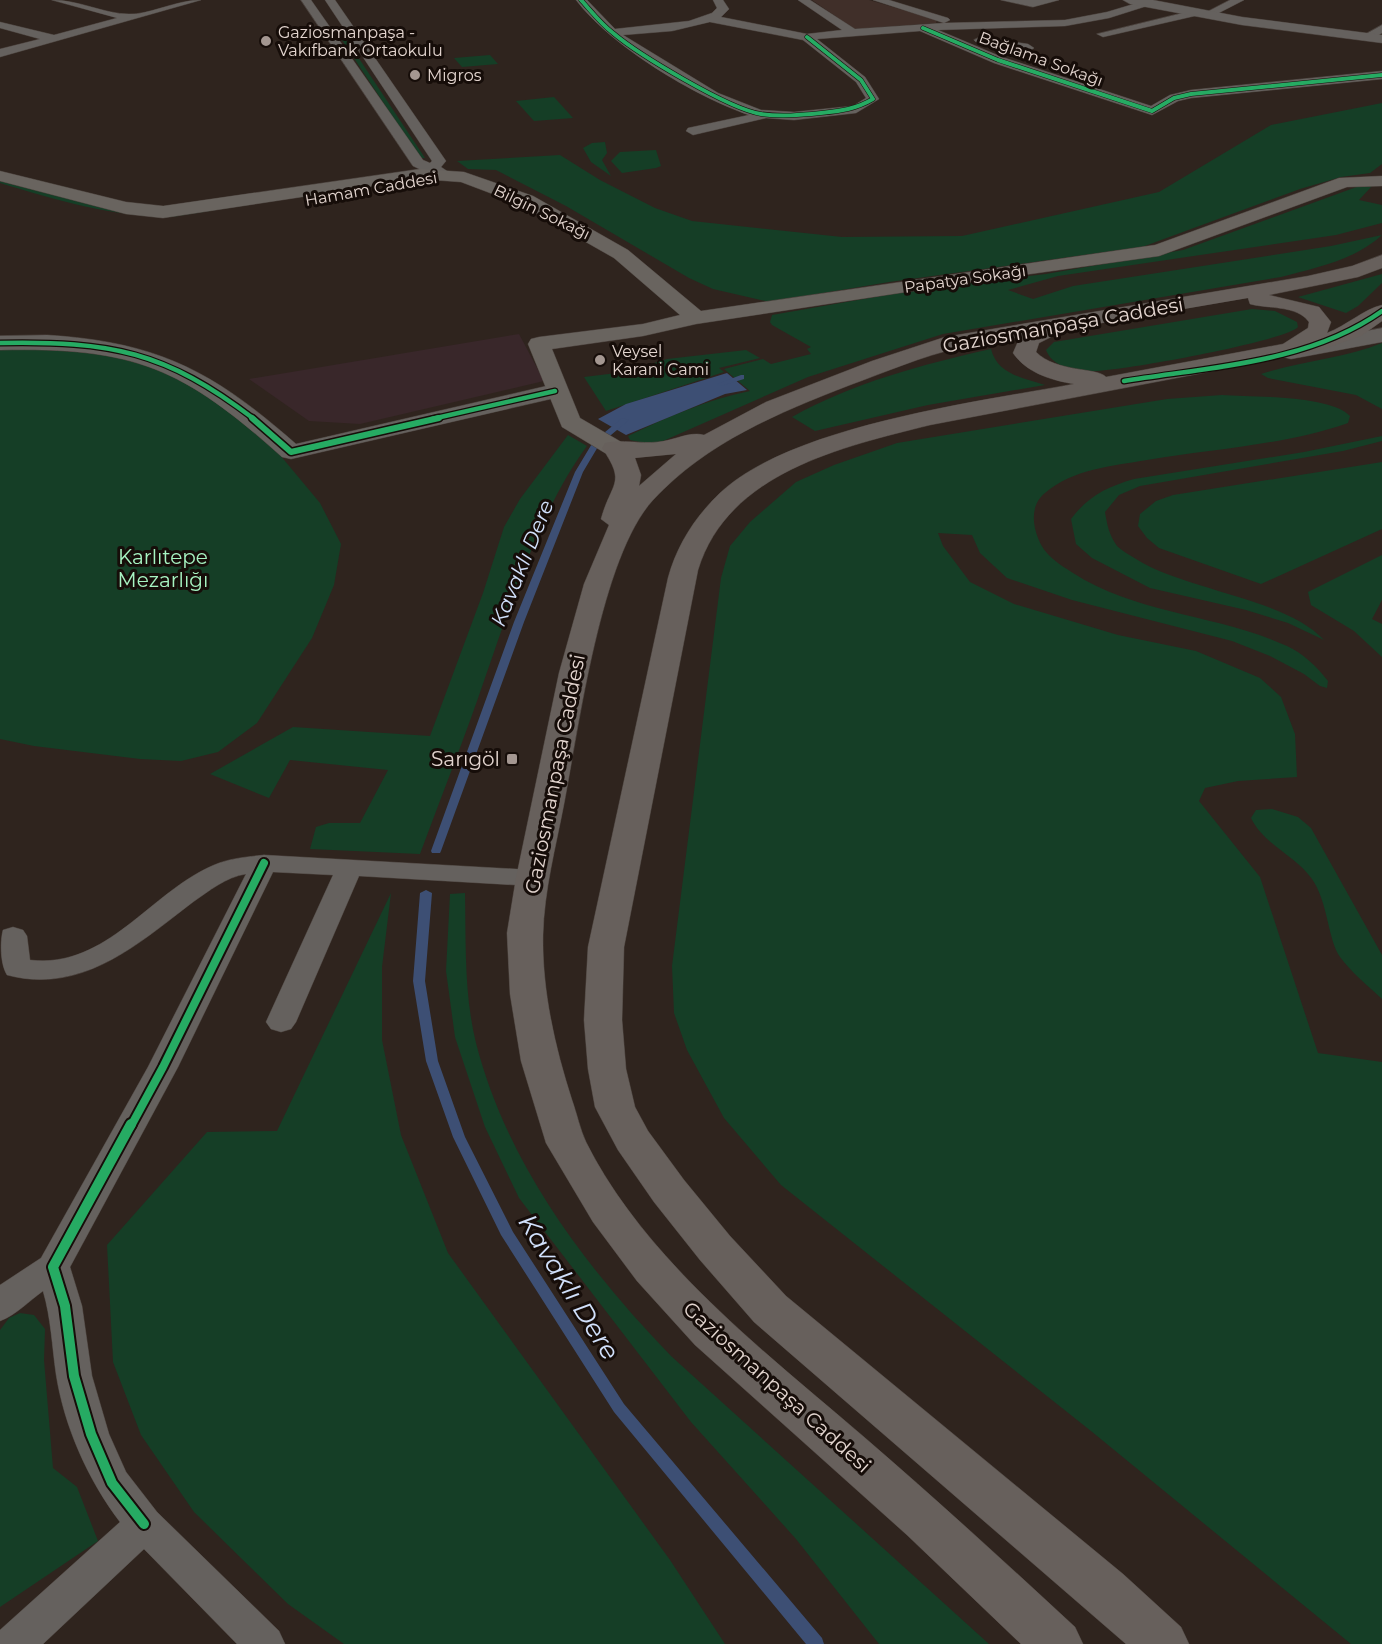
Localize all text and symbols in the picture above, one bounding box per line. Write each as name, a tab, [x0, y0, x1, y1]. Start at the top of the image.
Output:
place label: Gaziosmanpaşa - Vakıfbank Ortaokulu	[278, 23, 443, 60]
street label: Bağlama Sokağı	[976, 28, 1106, 90]
marker: Gaziosmanpaşa - Vakıfbank Ortaokulu	[259, 34, 273, 48]
place label: Migros	[427, 66, 482, 85]
marker: Migros	[408, 68, 422, 82]
street label: Hamam Caddesi	[303, 168, 439, 210]
street label: Bilgin Sokağı	[491, 180, 593, 244]
street label: Papatya Sokağı	[903, 261, 1027, 297]
street label: Gaziosmanpaşa Caddesi	[941, 292, 1185, 358]
place label: Veysel Karani Cami	[612, 342, 709, 379]
marker: Veysel Karani Cami	[593, 353, 607, 367]
water label: Kavaklı Dere	[485, 496, 559, 630]
park label: Karlıtepe Mezarlığı	[118, 545, 208, 592]
street label: Gaziosmanpaşa Caddesi	[520, 652, 590, 896]
place label: Sarıgöl	[431, 747, 500, 771]
marker: Sarıgöl	[505, 752, 519, 766]
water label: Kavaklı Dere	[511, 1208, 627, 1366]
street label: Gaziosmanpaşa Caddesi	[678, 1296, 876, 1478]

